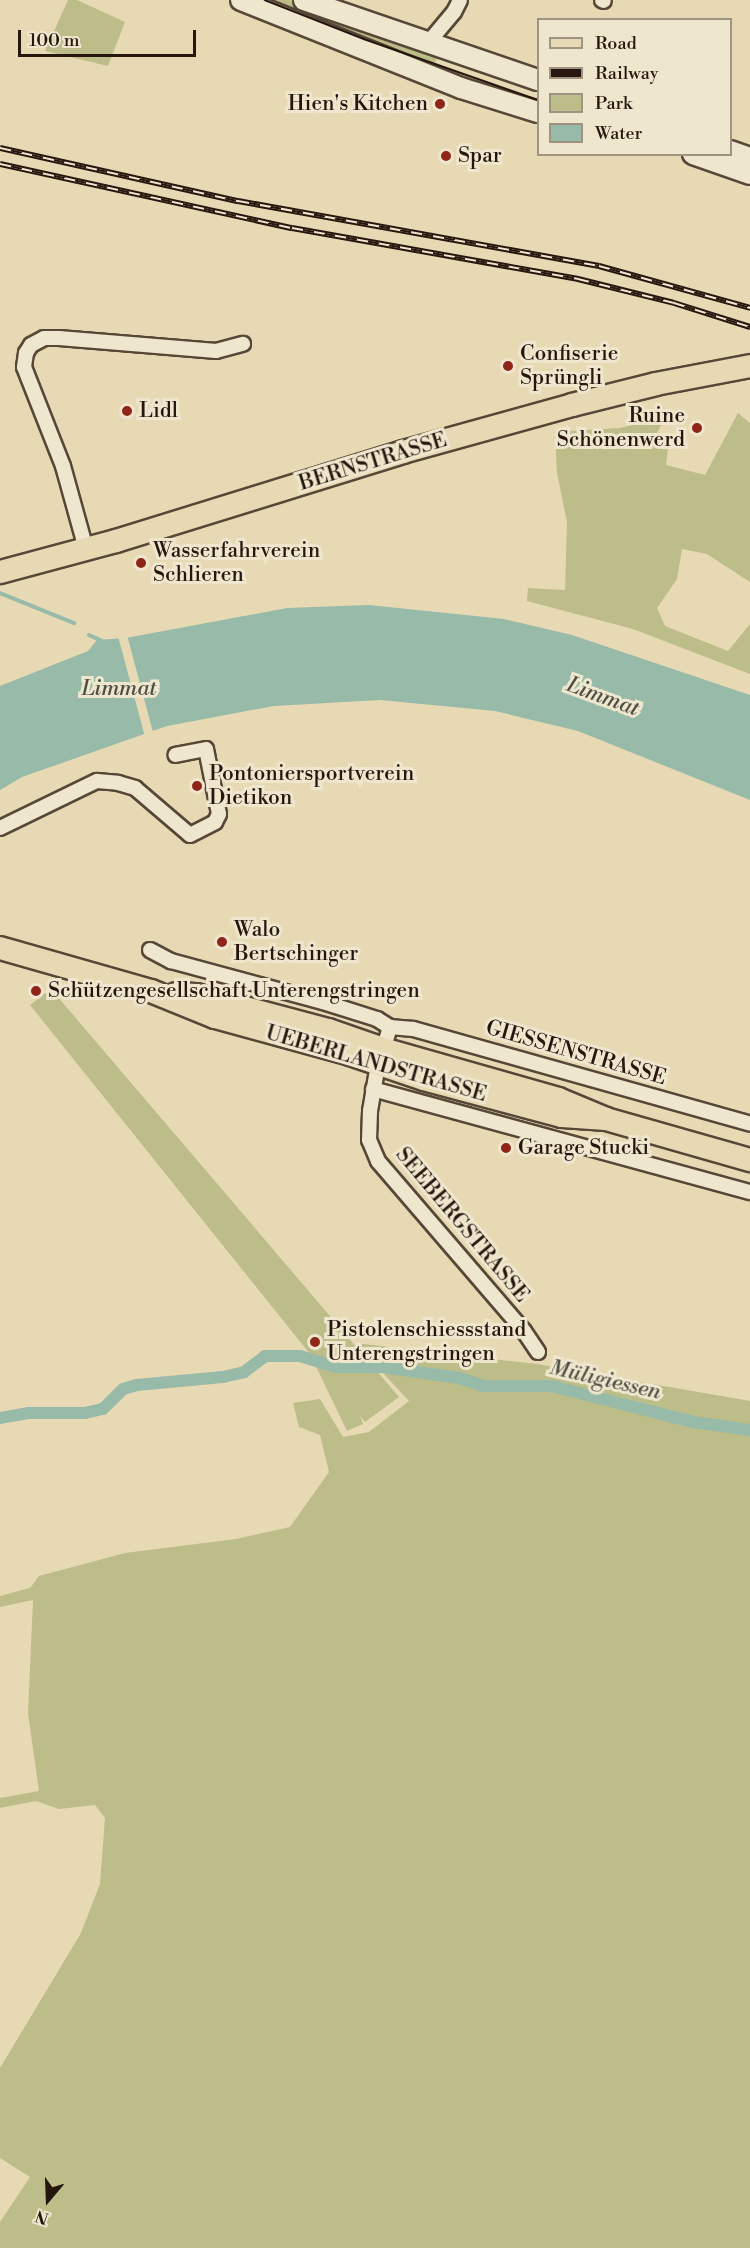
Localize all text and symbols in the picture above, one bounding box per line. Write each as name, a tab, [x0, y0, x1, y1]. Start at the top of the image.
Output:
scale bar	[21, 18, 200, 56]
legend	[537, 18, 732, 156]
text: 100 m	[29, 29, 80, 52]
text: Road	[595, 32, 637, 55]
text: Railway	[595, 62, 658, 85]
place label: Hien's Kitchen	[288, 91, 428, 117]
text: Park	[595, 92, 632, 115]
marker: Hien's Kitchen	[433, 97, 447, 111]
text: Water	[595, 122, 642, 145]
place label: Spar	[458, 143, 502, 169]
marker: Spar	[439, 149, 453, 163]
place label: Confiserie Sprüngli	[520, 341, 618, 391]
marker: Confiserie Sprüngli	[501, 359, 515, 373]
place label: Lidl	[139, 398, 178, 424]
place label: Ruine Schönenwerd	[557, 403, 685, 453]
marker: Lidl	[120, 404, 134, 418]
marker: Ruine Schönenwerd	[690, 421, 704, 435]
street label: BERNSTRASSE	[296, 428, 450, 496]
place label: Wasserfahrverein Schlieren	[153, 538, 320, 588]
marker: Wasserfahrverein Schlieren	[134, 556, 148, 570]
water label: Limmat	[563, 672, 643, 722]
water label: Limmat	[81, 676, 157, 702]
place label: Pontoniersportverein Dietikon	[209, 761, 414, 811]
marker: Pontoniersportverein Dietikon	[190, 779, 204, 793]
place label: Walo Bertschinger	[234, 917, 358, 967]
marker: Walo Bertschinger	[215, 935, 229, 949]
place label: Schützengesellschaft Unterengstringen	[48, 978, 420, 1004]
marker: Schützengesellschaft Unterengstringen	[29, 984, 43, 998]
street label: GIESSENSTRASSE	[483, 1015, 669, 1091]
street label: UEBERLANDSTRASSE	[263, 1020, 489, 1108]
place label: Garage Stucki	[518, 1135, 649, 1161]
marker: Garage Stucki	[499, 1141, 513, 1155]
street label: SEEBERGSTRASSE	[390, 1143, 534, 1307]
place label: Pistolenschiessstand Unterengstringen	[327, 1317, 526, 1367]
marker: Pistolenschiessstand Unterengstringen	[308, 1335, 322, 1349]
water label: Müligiessen	[547, 1354, 663, 1406]
north arrow	[18, 2170, 78, 2230]
text: N	[33, 2206, 51, 2229]

